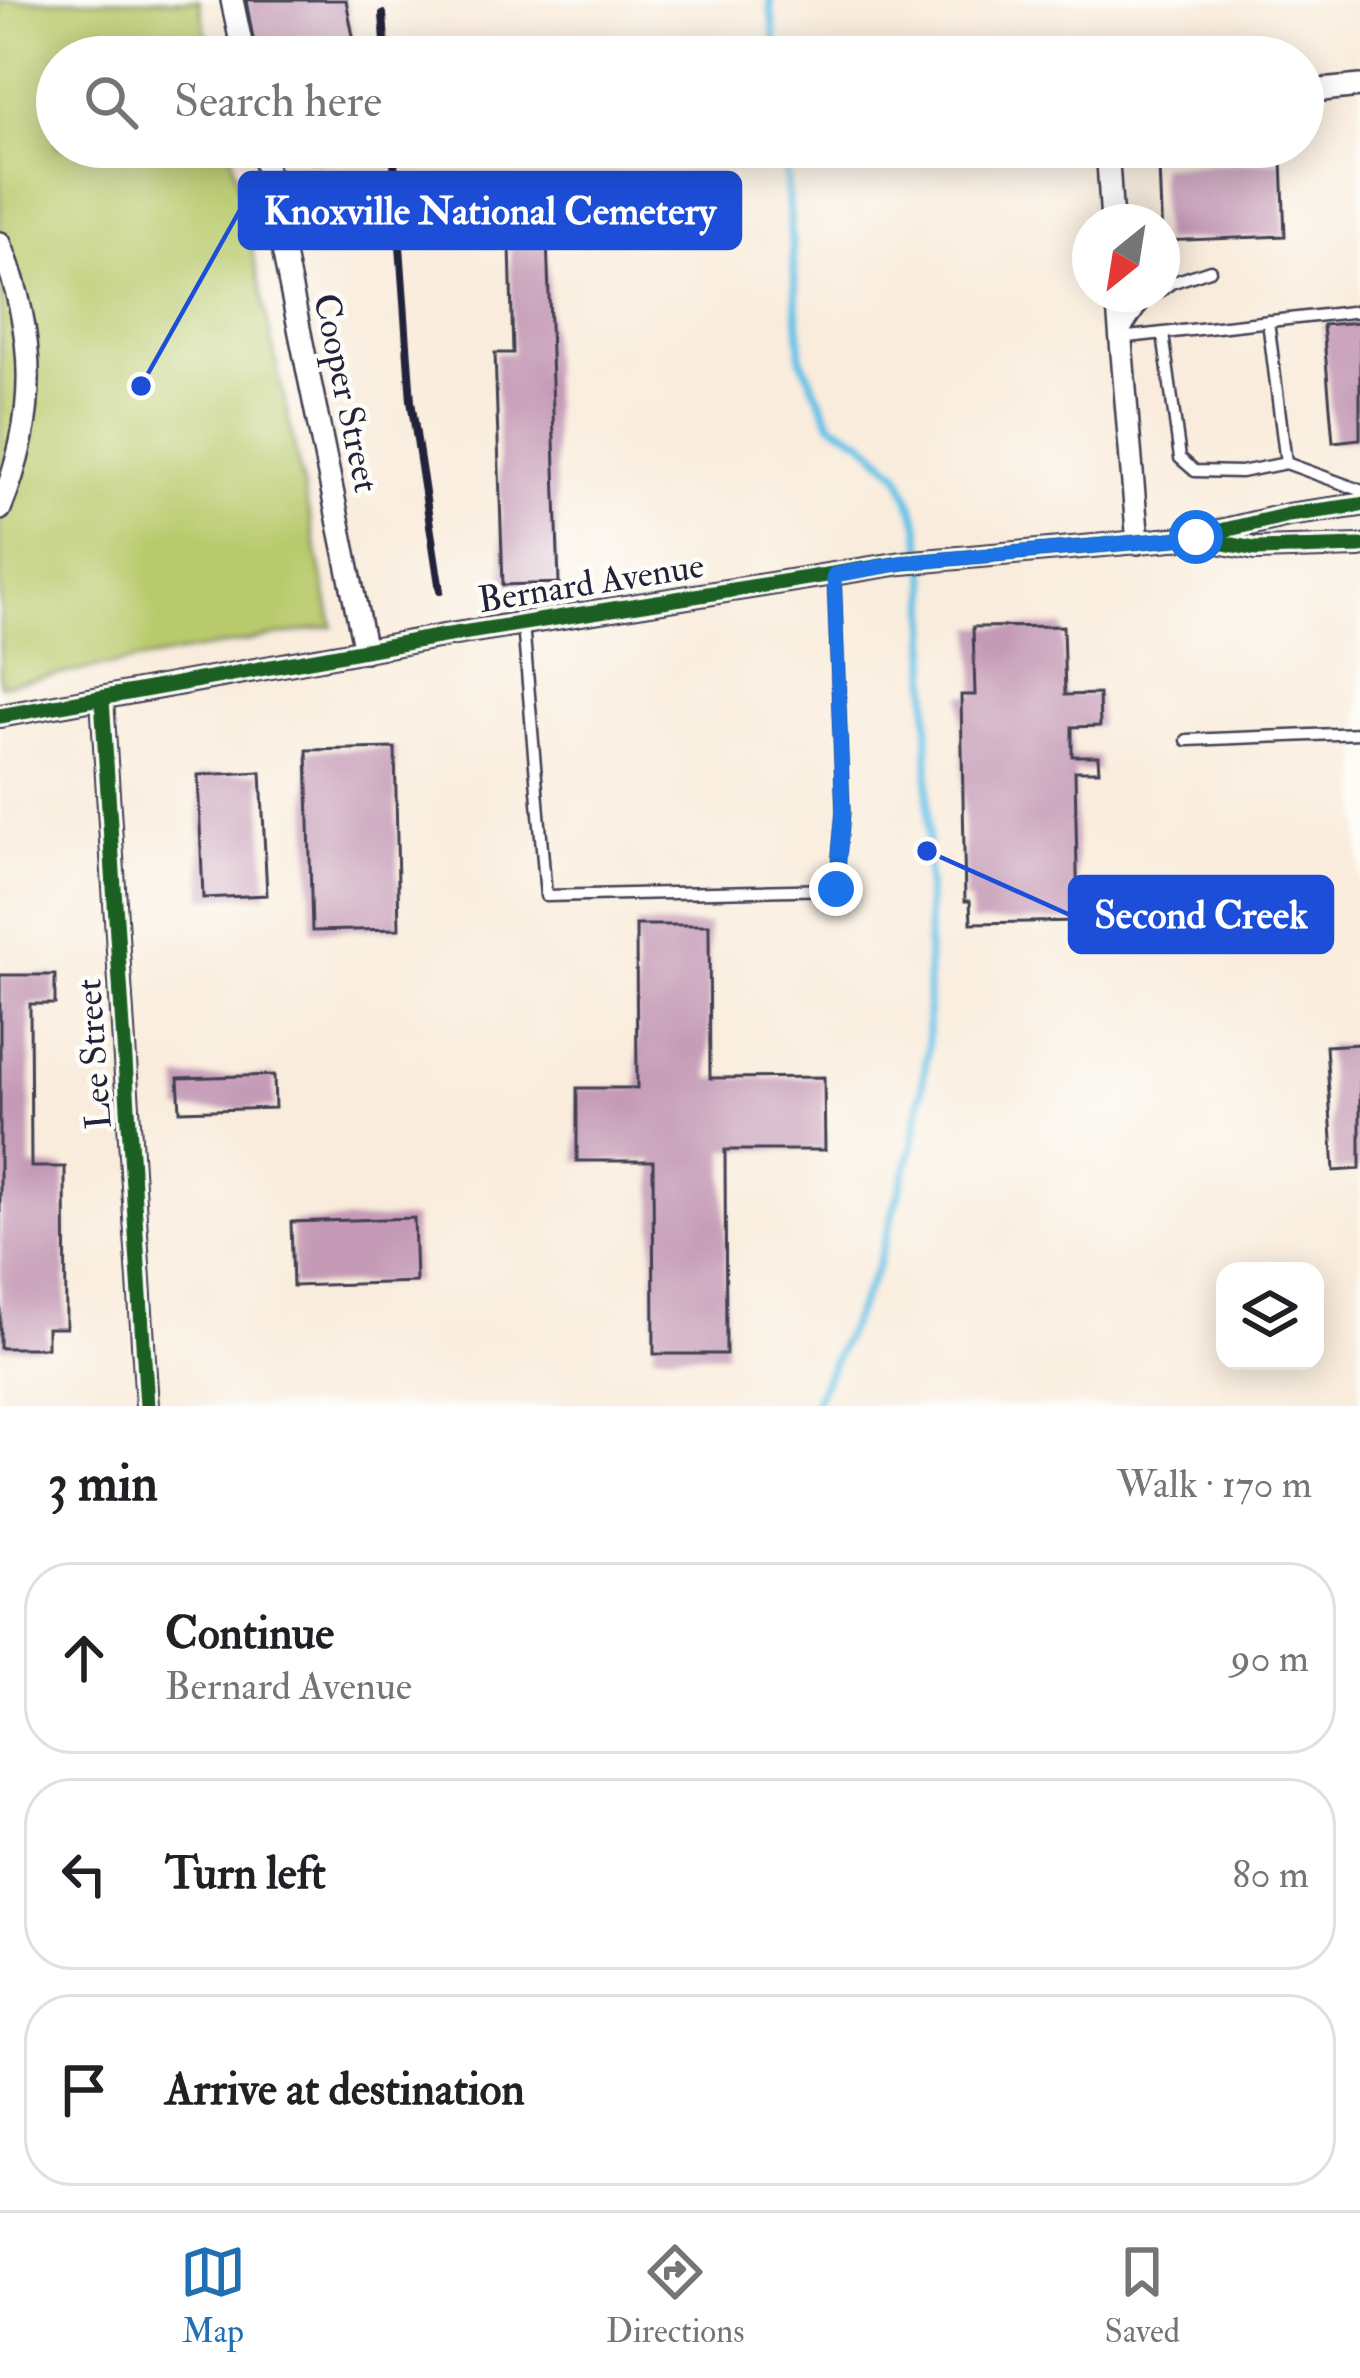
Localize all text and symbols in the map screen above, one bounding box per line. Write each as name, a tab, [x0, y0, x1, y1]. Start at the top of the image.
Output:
search box	[36, 36, 1324, 168]
icon: search	[78, 69, 144, 135]
text: Search here	[174, 74, 382, 130]
callout: Knoxville National Cemetery	[240, 173, 740, 248]
text: Knoxville National Cemetery	[264, 187, 718, 236]
north arrow	[1072, 204, 1180, 312]
street label: Cooper Street	[303, 290, 389, 496]
route start	[1169, 510, 1223, 564]
street label: Bernard Avenue	[475, 543, 707, 623]
route end	[809, 862, 863, 916]
callout: Second Creek	[1070, 877, 1332, 952]
text: Second Creek	[1094, 891, 1308, 940]
street label: Lee Street	[66, 977, 122, 1131]
map controls	[1216, 1262, 1324, 1370]
button: layers	[1216, 1262, 1324, 1370]
text: 3 min	[48, 1452, 158, 1516]
text: Walk · 170 m	[1117, 1460, 1312, 1509]
text: Continue	[165, 1606, 334, 1662]
icon: ahead	[51, 1625, 117, 1691]
text: 90 m	[1231, 1634, 1309, 1683]
text: Bernard Avenue	[165, 1662, 412, 1711]
icon: left	[51, 1841, 117, 1907]
text: Turn left	[165, 1846, 326, 1902]
text: 80 m	[1232, 1850, 1309, 1899]
icon: arrive	[51, 2057, 117, 2123]
text: Arrive at destination	[165, 2062, 525, 2118]
tab: Map	[180, 2239, 246, 2352]
tab: Directions	[606, 2239, 745, 2352]
tab: Saved	[1105, 2239, 1180, 2352]

